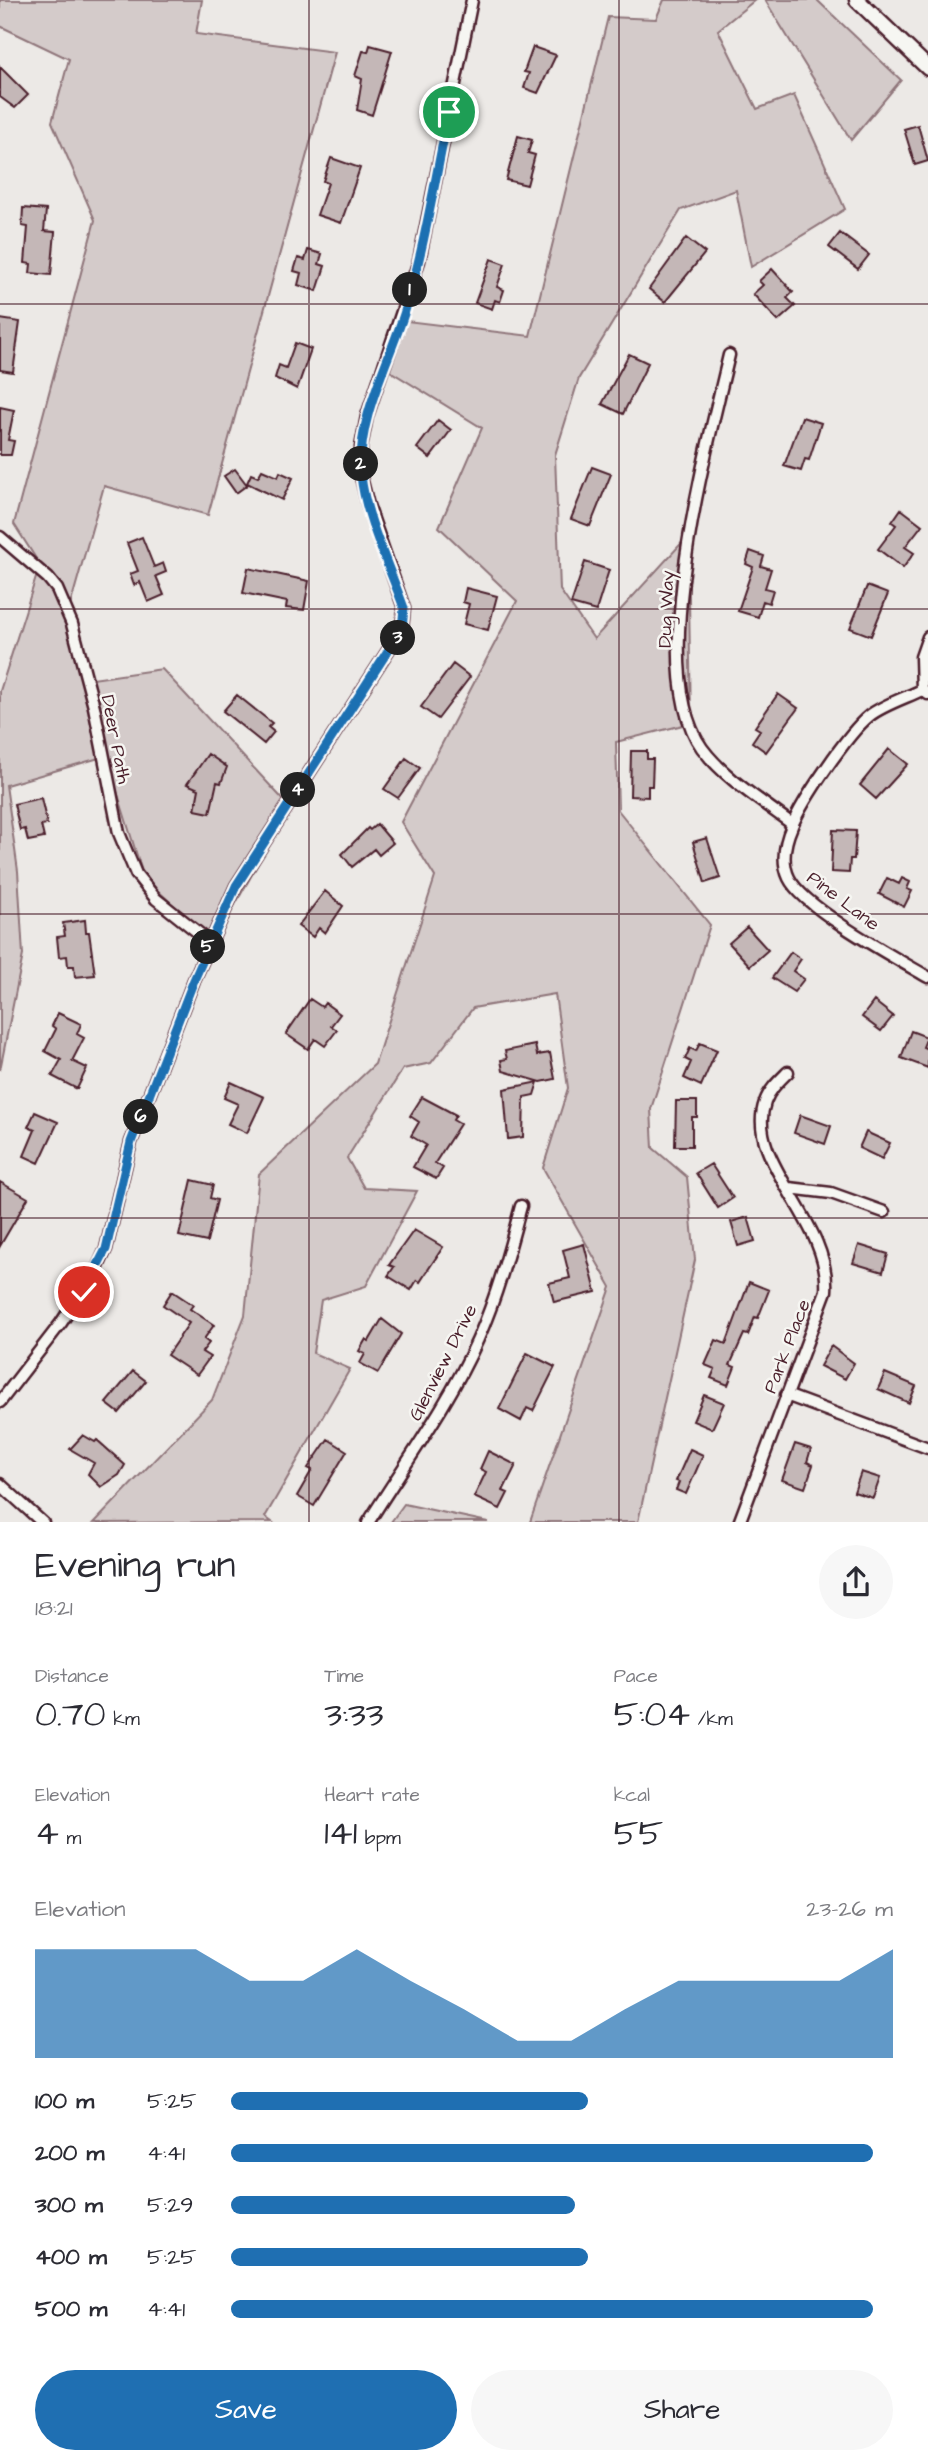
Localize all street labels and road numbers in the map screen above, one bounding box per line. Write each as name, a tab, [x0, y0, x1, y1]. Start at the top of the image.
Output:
street label: Dug Way	[652, 569, 682, 648]
street label: Deer Path	[94, 693, 137, 787]
street label: Pine Lane	[801, 865, 885, 938]
street label: Park Place	[757, 1296, 818, 1397]
street label: Glenview Drive	[402, 1300, 484, 1426]

